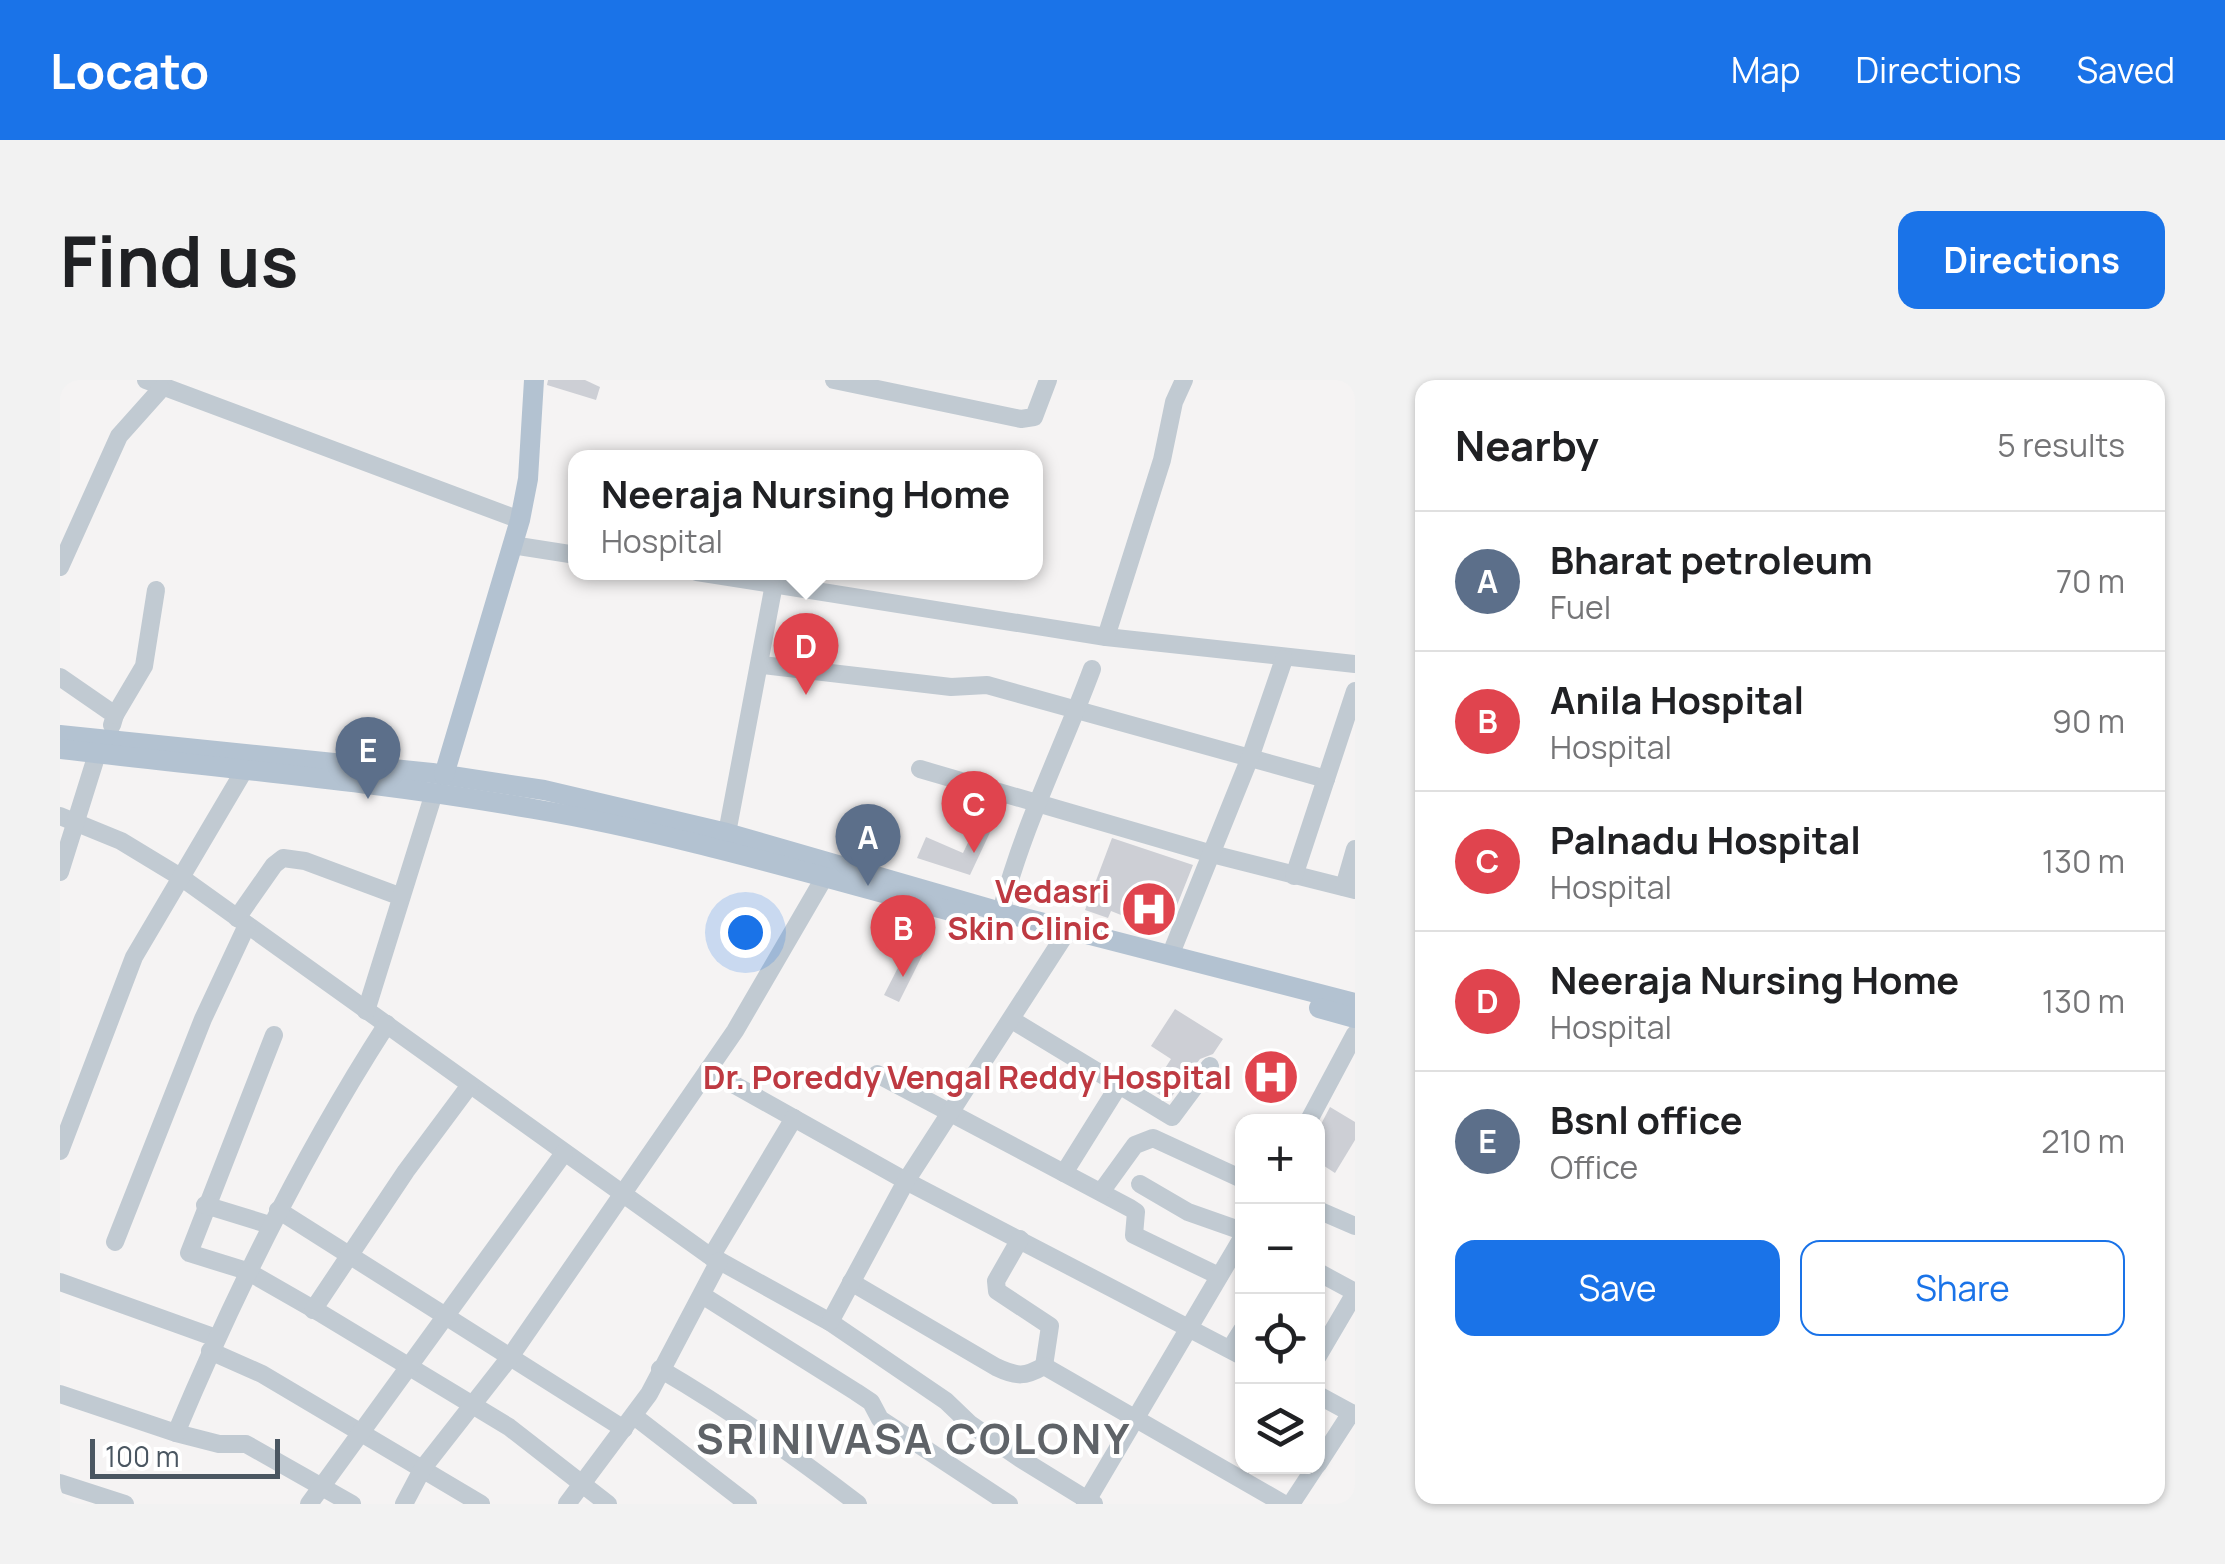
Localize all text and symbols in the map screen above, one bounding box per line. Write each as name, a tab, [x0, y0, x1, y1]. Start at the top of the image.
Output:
text: Locato	[50, 38, 209, 103]
text: Map	[1731, 46, 1801, 94]
text: Directions	[1856, 46, 2021, 94]
text: Saved	[2076, 46, 2175, 94]
button: Directions	[1898, 211, 2165, 309]
text: Find us	[60, 212, 298, 308]
text: Nearby	[1455, 416, 1599, 474]
text: 5 results	[1997, 423, 2125, 467]
popup	[568, 450, 1043, 580]
text: Neeraja Nursing Home	[601, 467, 1010, 519]
text: Hospital	[601, 519, 723, 563]
text: Bharat petroleum	[1550, 533, 1873, 585]
text: A	[1477, 559, 1498, 603]
text: 70 m	[2056, 559, 2125, 603]
text: Fuel	[1550, 585, 1611, 629]
pin: D	[774, 612, 838, 695]
text: Anila Hospital	[1550, 673, 1804, 725]
text: B	[1477, 699, 1498, 743]
text: 90 m	[2052, 699, 2125, 743]
pin: E	[336, 716, 400, 799]
text: Hospital	[1550, 725, 1672, 769]
pin: C	[942, 770, 1006, 853]
pin: A	[836, 804, 900, 886]
text: Palnadu Hospital	[1550, 813, 1861, 865]
text: C	[1476, 839, 1499, 883]
text: 130 m	[2042, 839, 2125, 883]
text: Hospital	[1550, 865, 1672, 909]
place label: Vedasri Skin Clinic	[947, 869, 1110, 950]
hospital icon: Vedasri Skin Clinic	[1119, 879, 1179, 939]
pin: B	[870, 894, 936, 977]
your location	[720, 907, 771, 958]
text: Neeraja Nursing Home	[1550, 953, 1959, 1005]
text: D	[1476, 979, 1499, 1023]
text: 130 m	[2042, 979, 2125, 1023]
text: Hospital	[1550, 1005, 1672, 1049]
hospital icon: Dr. Poreddy Vengal Reddy Hospital	[1241, 1047, 1301, 1107]
place label: Dr. Poreddy Vengal Reddy Hospital	[703, 1055, 1232, 1099]
text: Bsnl office	[1550, 1093, 1743, 1145]
map controls	[1235, 1114, 1325, 1474]
button: +	[1235, 1114, 1325, 1204]
text: E	[1478, 1119, 1497, 1163]
text: 210 m	[2041, 1119, 2125, 1163]
text: Office	[1550, 1145, 1638, 1189]
button: −	[1235, 1204, 1325, 1294]
button: Save	[1455, 1240, 1780, 1336]
button: Share	[1800, 1240, 2125, 1336]
button: locate	[1235, 1294, 1325, 1384]
button: layers	[1235, 1384, 1325, 1474]
district label: SRINIVASA COLONY	[696, 1409, 1132, 1467]
scale bar	[90, 1434, 280, 1478]
text: 100 m	[105, 1437, 179, 1475]

